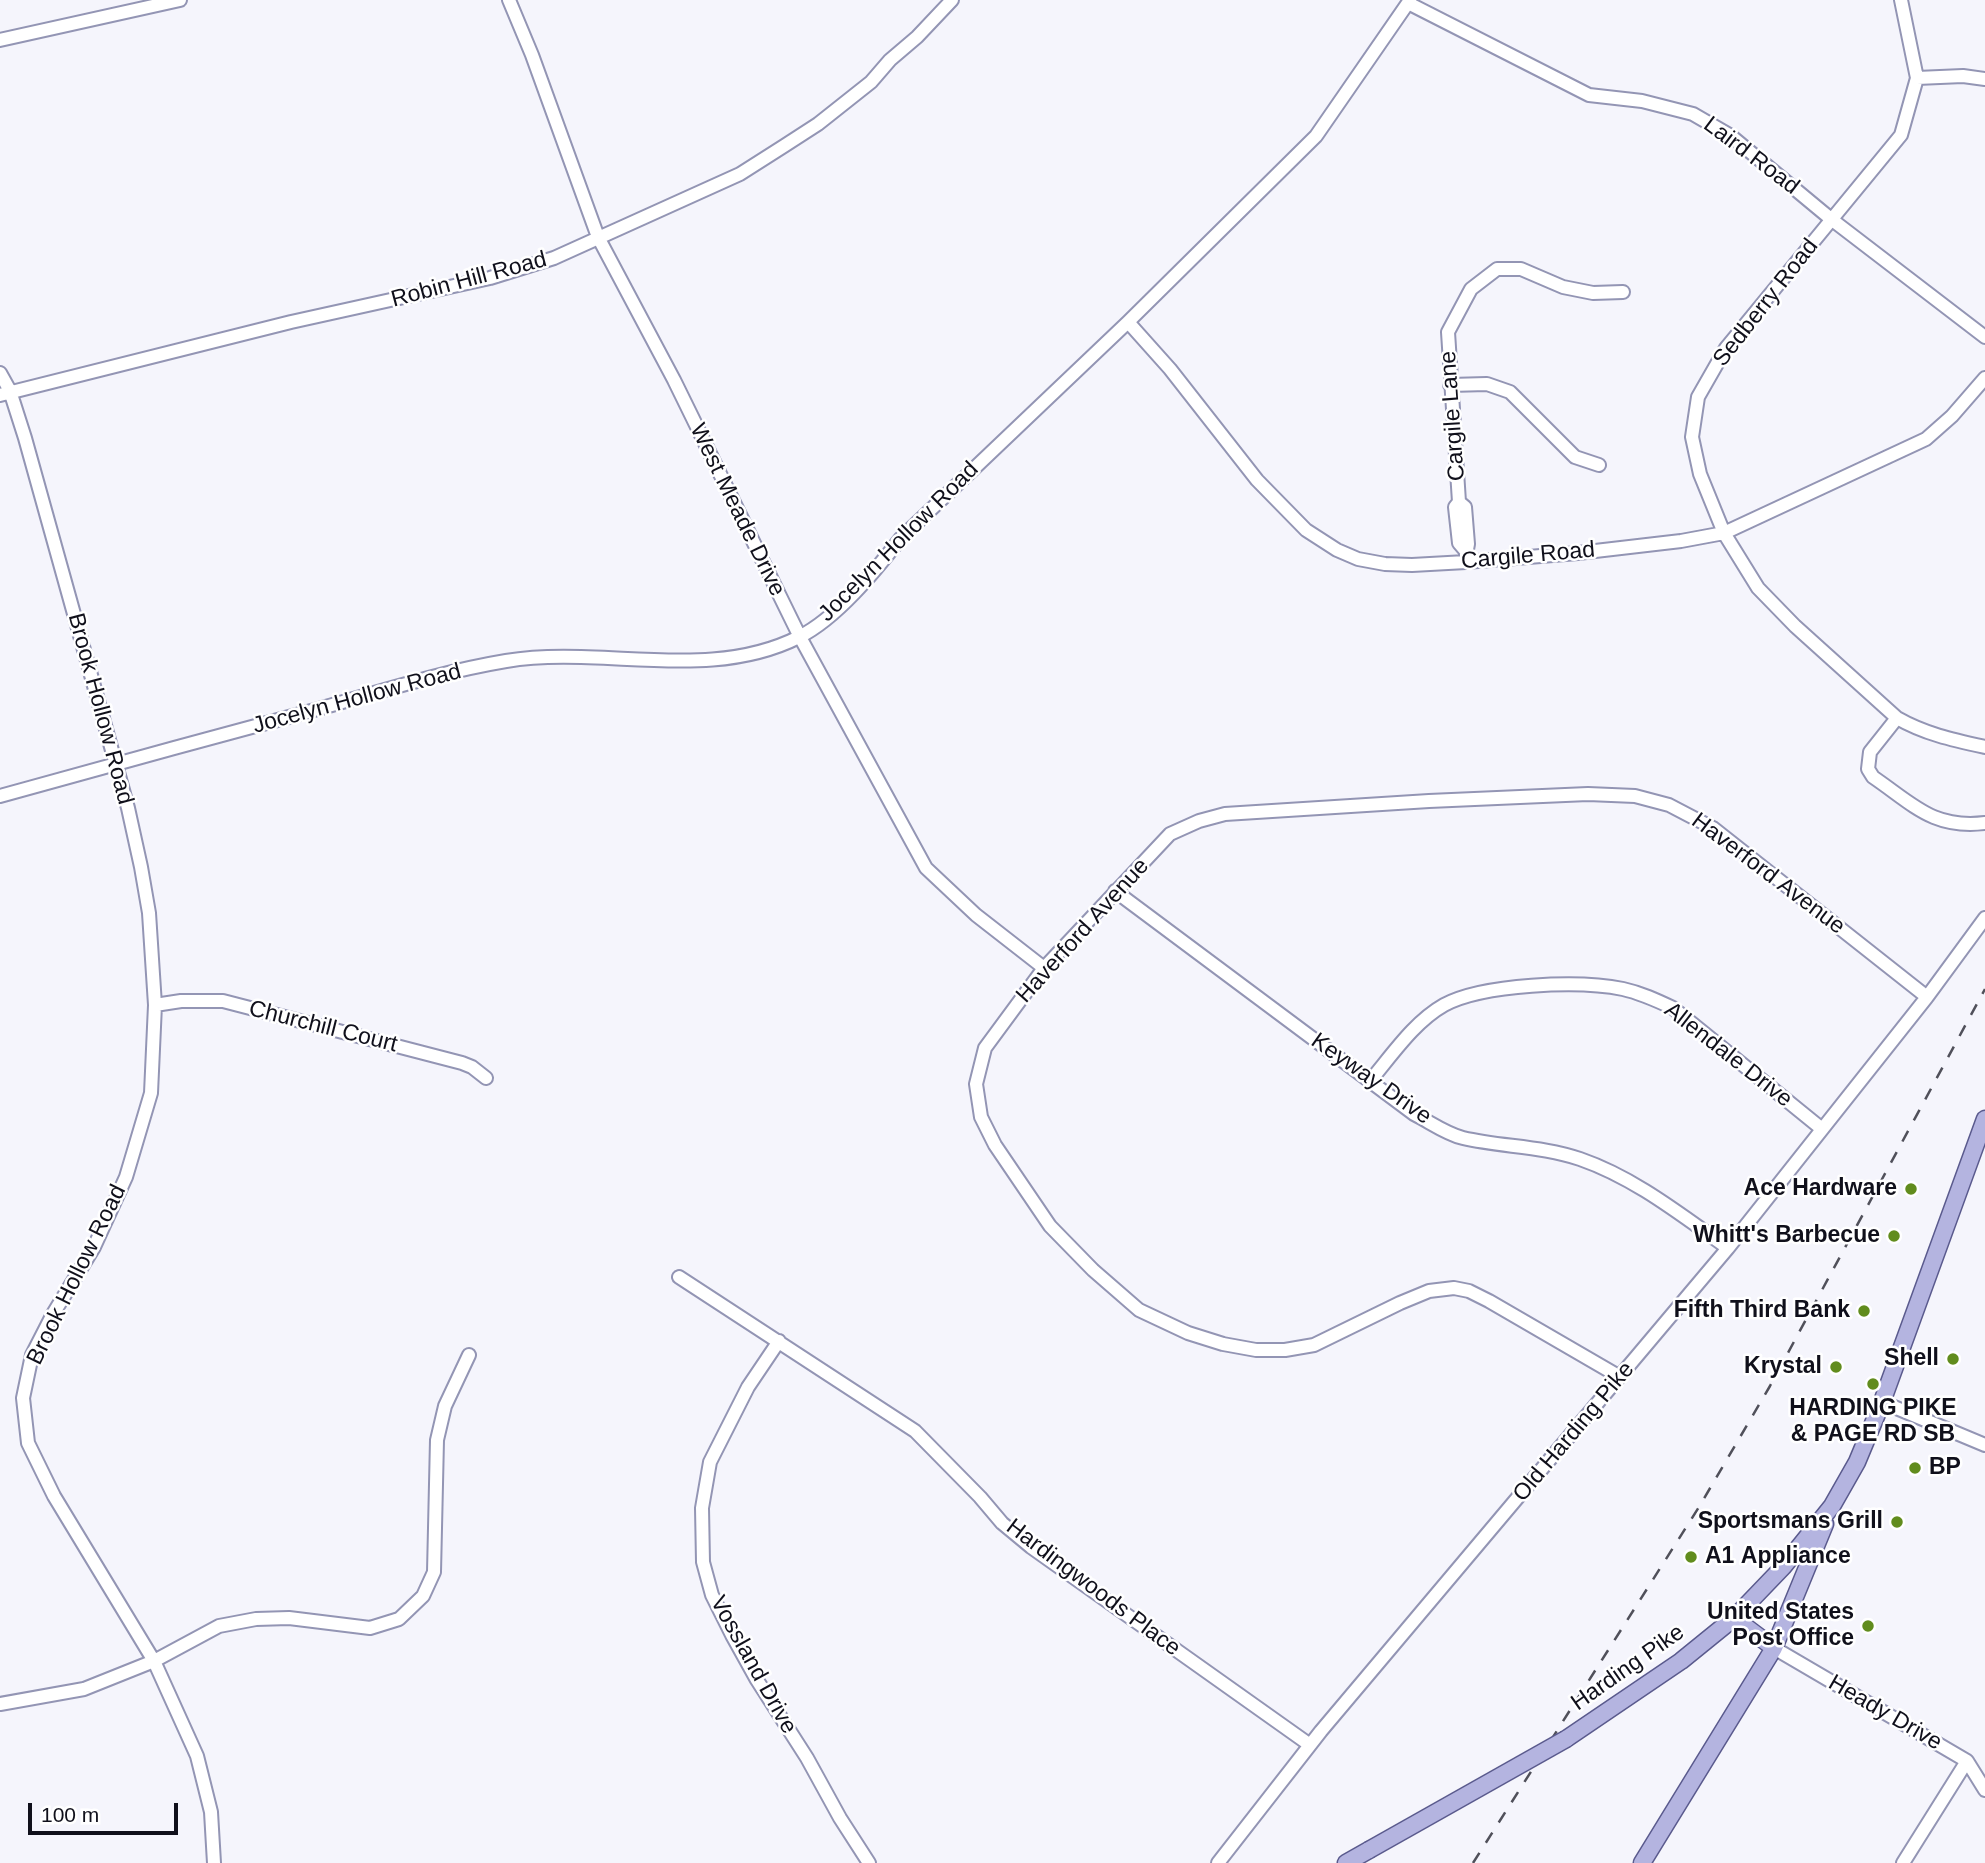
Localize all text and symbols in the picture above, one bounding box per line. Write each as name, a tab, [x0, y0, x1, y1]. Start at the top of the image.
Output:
street label: Laird Road	[1698, 111, 1804, 201]
street label: Sedberry Road	[1708, 234, 1824, 372]
street label: Robin Hill Road	[388, 246, 550, 314]
street label: Cargile Lane	[1435, 350, 1471, 482]
street label: West Meade Drive	[683, 419, 791, 601]
street label: Jocelyn Hollow Road	[813, 456, 985, 628]
street label: Cargile Road	[1460, 536, 1596, 576]
street label: Brook Hollow Road	[61, 610, 139, 808]
street label: Jocelyn Hollow Road	[250, 658, 464, 740]
street label: Haverford Avenue	[1686, 807, 1850, 941]
street label: Haverford Avenue	[1011, 853, 1155, 1009]
street label: Churchill Court	[246, 995, 400, 1059]
street label: Allendale Drive	[1659, 997, 1797, 1113]
street label: Keyway Drive	[1306, 1027, 1436, 1131]
place label: Ace Hardware	[1744, 1175, 1897, 1203]
street label: Brook Hollow Road	[21, 1180, 133, 1370]
marker: Ace Hardware	[1903, 1181, 1919, 1197]
place label: Whitt's Barbecue	[1693, 1222, 1880, 1250]
marker: Whitt's Barbecue	[1886, 1228, 1902, 1244]
place label: Fifth Third Bank	[1674, 1297, 1850, 1325]
marker: Fifth Third Bank	[1856, 1303, 1872, 1319]
place label: Shell	[1884, 1345, 1939, 1373]
marker: Shell	[1945, 1351, 1961, 1367]
place label: Krystal	[1744, 1353, 1822, 1381]
street label: Old Harding Pike	[1508, 1357, 1640, 1507]
marker: Krystal	[1828, 1359, 1844, 1375]
marker: HARDING PIKE & PAGE RD SB	[1865, 1376, 1881, 1392]
place label: HARDING PIKE & PAGE RD SB	[1789, 1395, 1957, 1449]
place label: BP	[1929, 1454, 1961, 1482]
marker: BP	[1907, 1460, 1923, 1476]
place label: Sportsmans Grill	[1698, 1508, 1883, 1536]
street label: Hardingwoods Place	[1000, 1514, 1186, 1662]
marker: Sportsmans Grill	[1889, 1514, 1905, 1530]
place label: A1 Appliance	[1705, 1543, 1851, 1571]
marker: A1 Appliance	[1683, 1549, 1699, 1565]
street label: Vossland Drive	[704, 1591, 802, 1739]
place label: United States Post Office	[1707, 1599, 1854, 1653]
marker: United States Post Office	[1860, 1618, 1876, 1634]
street label: Harding Pike	[1566, 1619, 1690, 1717]
street label: Heady Drive	[1823, 1669, 1947, 1757]
scale bar	[32, 1790, 182, 1834]
text: 100 m	[41, 1803, 99, 1826]

